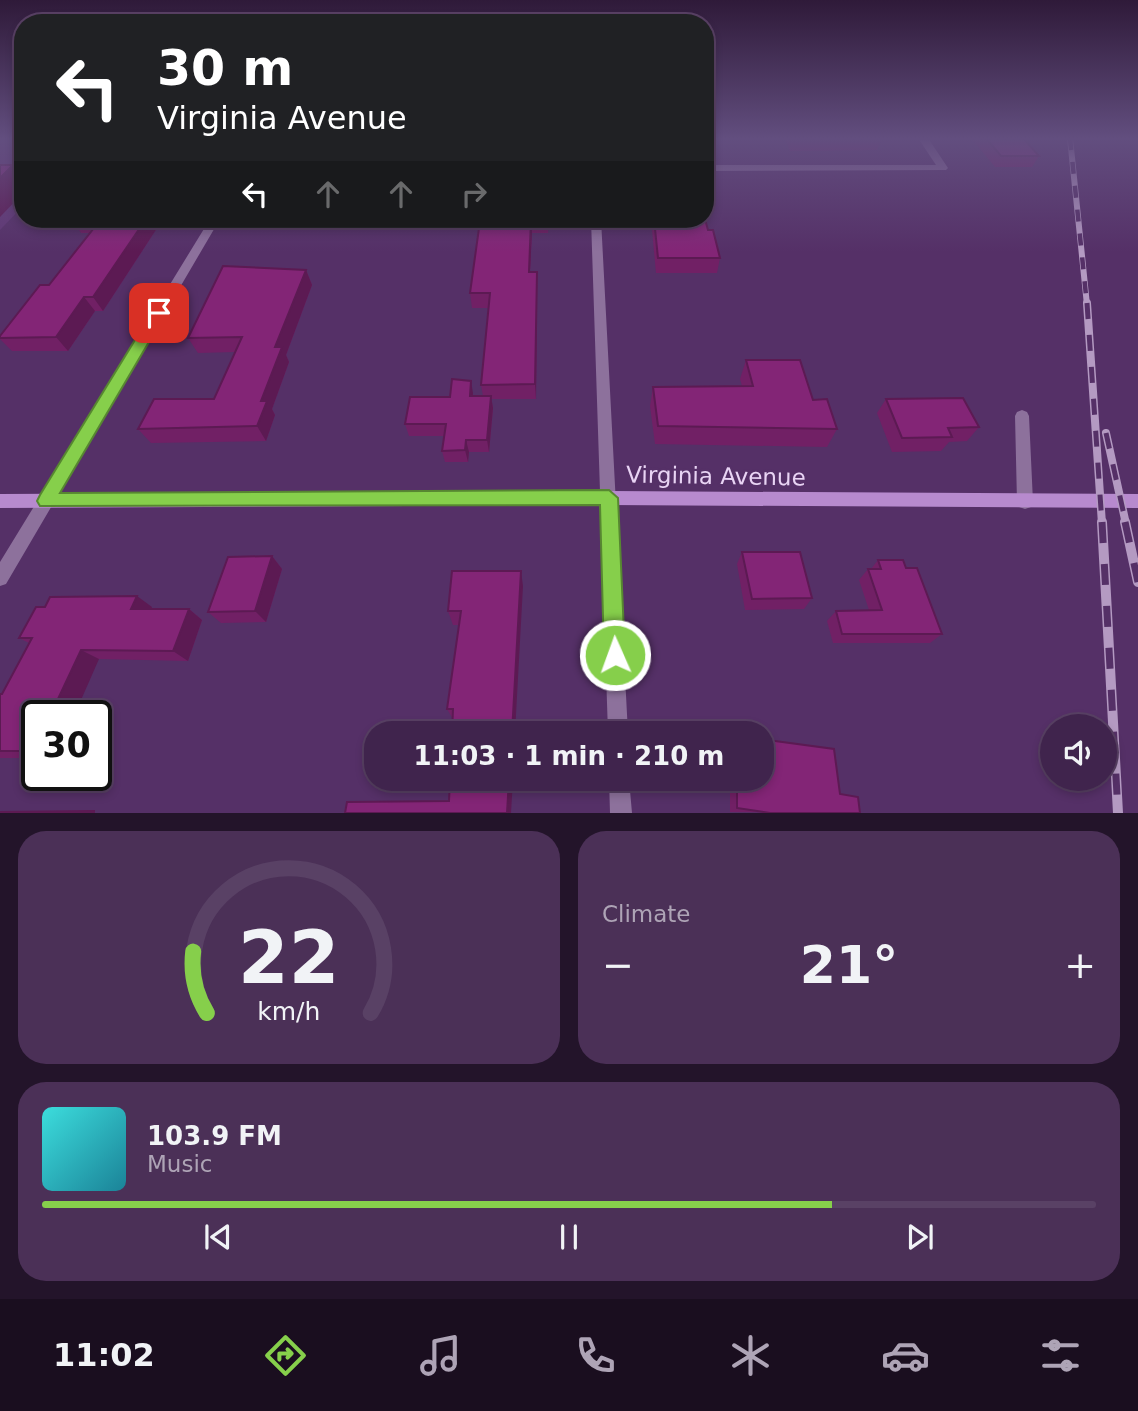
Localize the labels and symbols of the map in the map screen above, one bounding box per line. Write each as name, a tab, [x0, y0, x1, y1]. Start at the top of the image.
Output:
pin	[129, 283, 189, 343]
street label: Virginia Avenue	[626, 461, 806, 491]
position arrow	[578, 618, 652, 692]
speed limit sign: 30	[21, 700, 112, 791]

